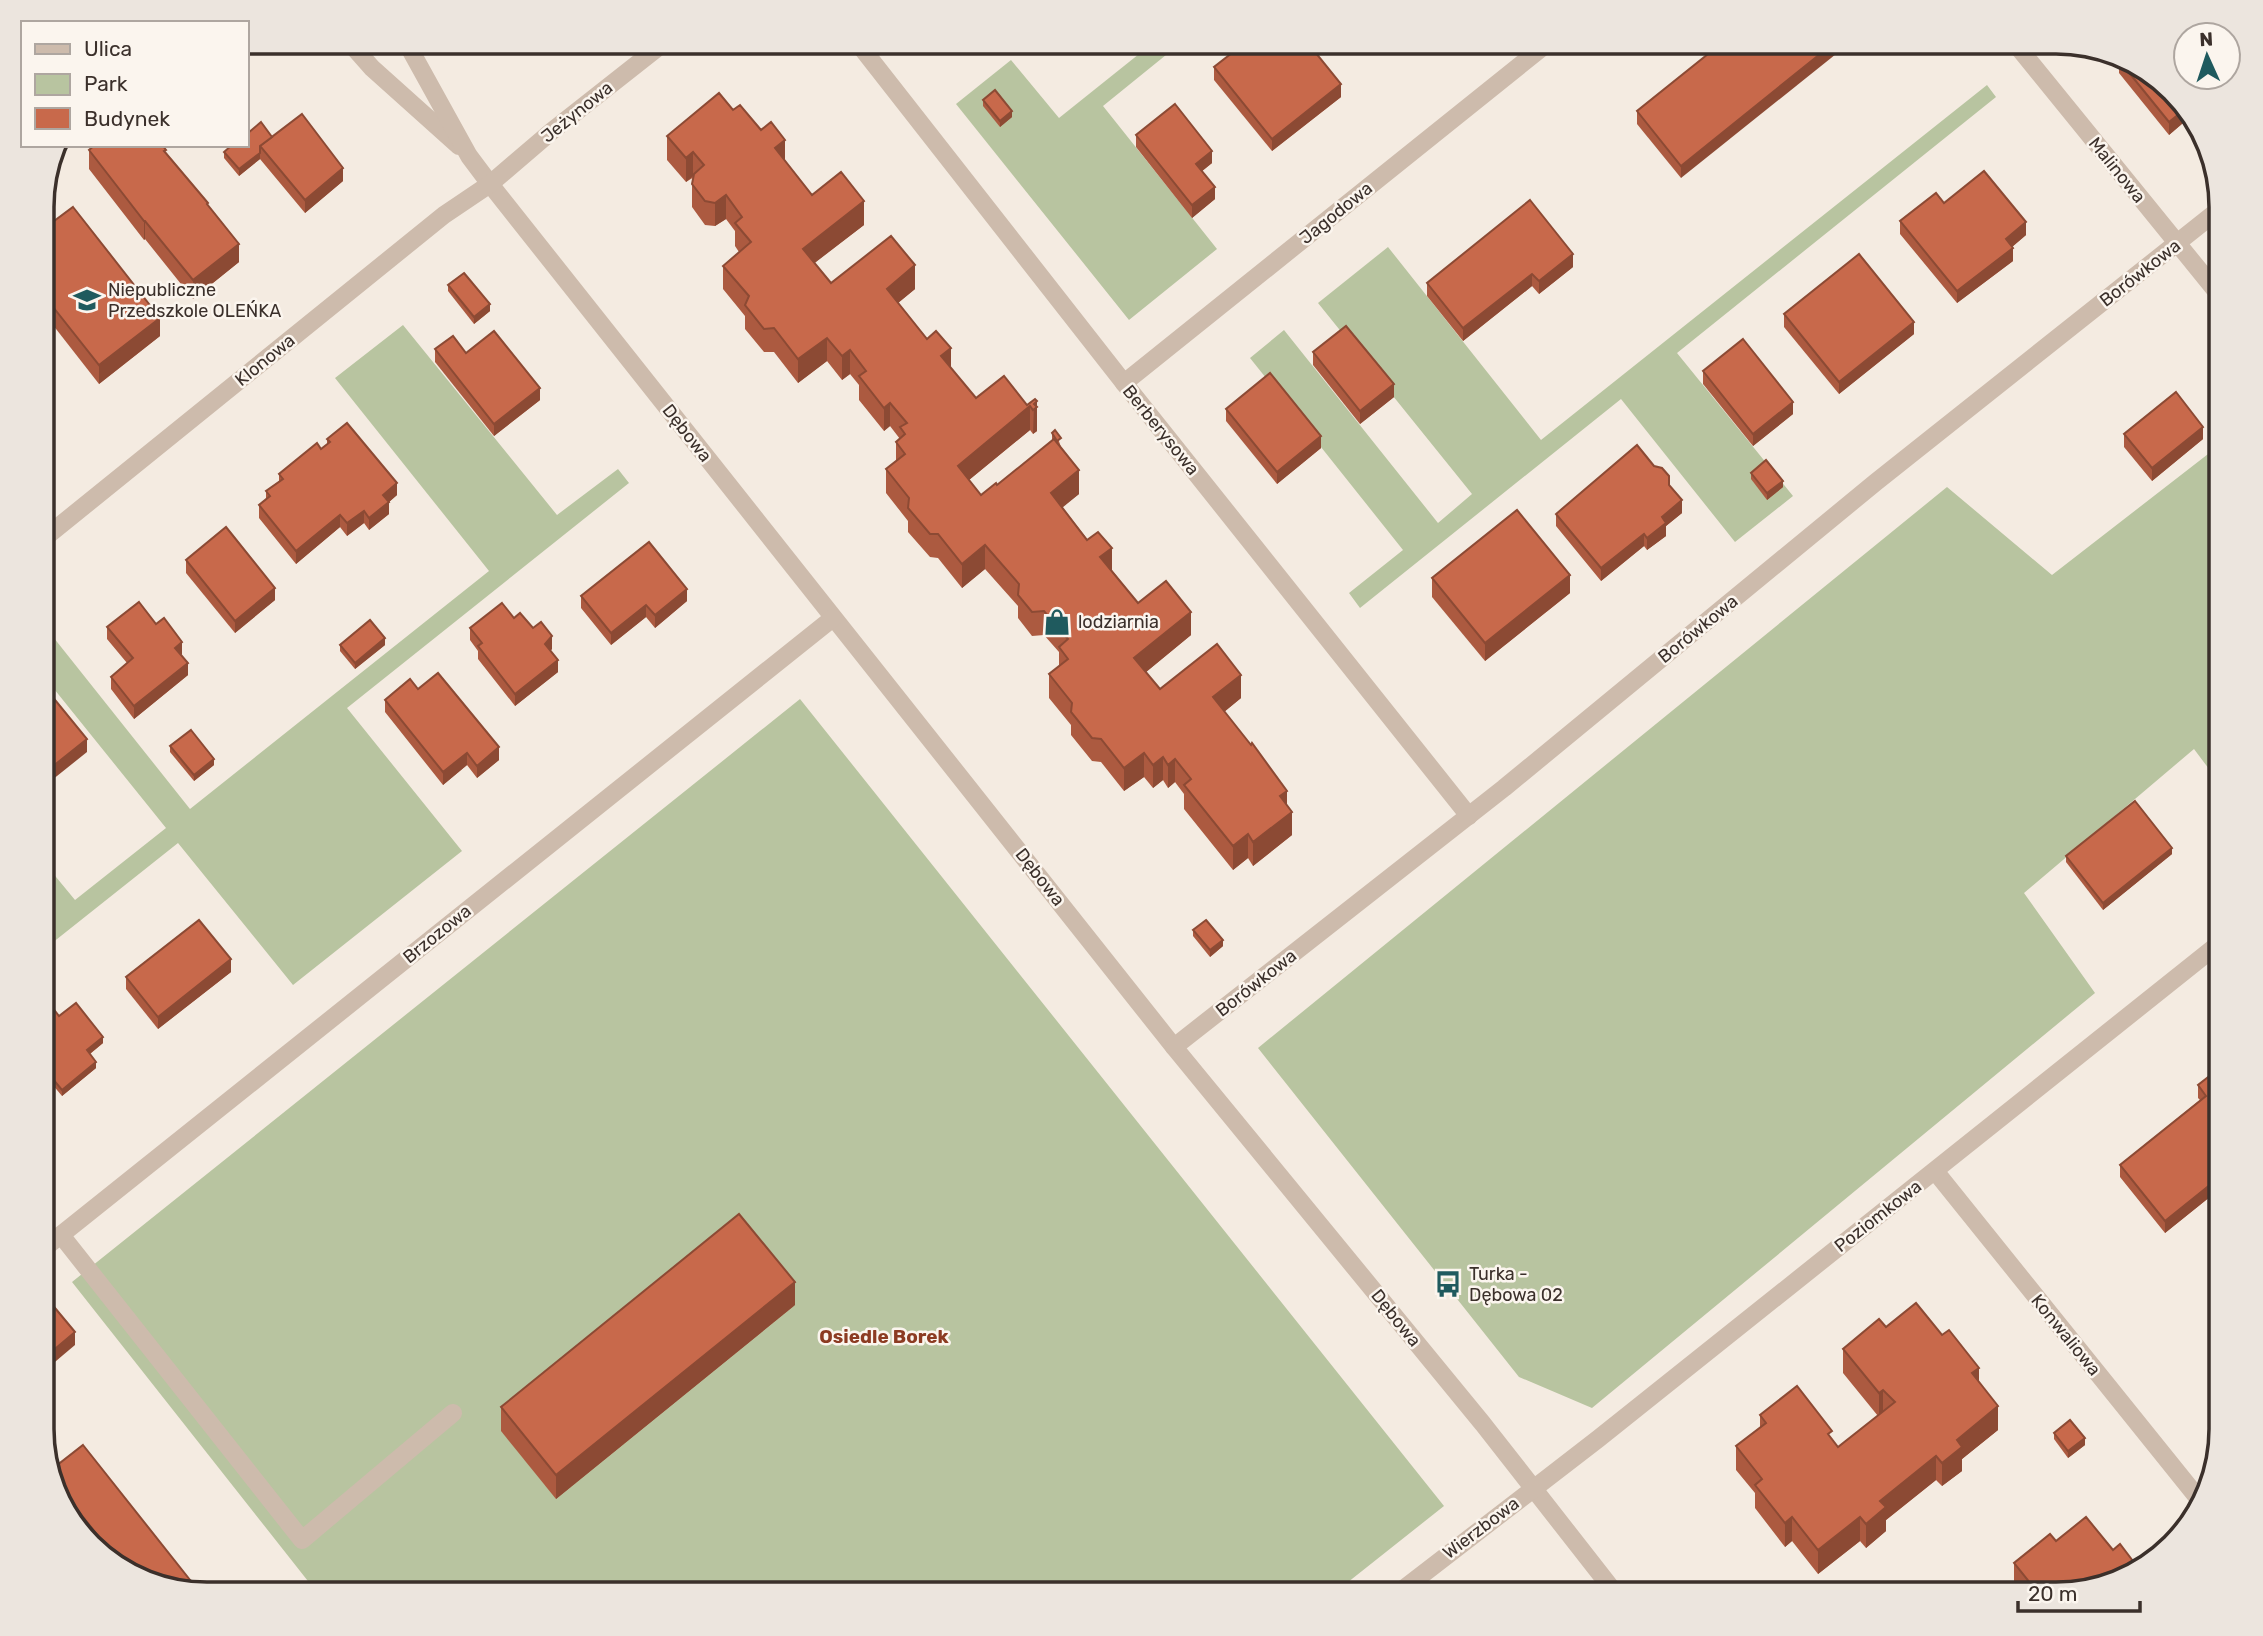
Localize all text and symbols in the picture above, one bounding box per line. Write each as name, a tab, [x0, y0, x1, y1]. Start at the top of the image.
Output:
legend	[21, 21, 248, 147]
north arrow	[2172, 21, 2242, 91]
text: N	[2199, 28, 2214, 51]
text: Ulica	[84, 36, 132, 61]
text: Park	[84, 71, 128, 96]
street label: Jeżynowa	[537, 77, 617, 147]
text: Budynek	[84, 106, 170, 131]
street label: Malinowa	[2084, 133, 2150, 207]
street label: Jagodowa	[1295, 177, 1377, 249]
street label: Borówkowa	[2095, 235, 2185, 311]
place label: Niepubliczne Przedszkole OLEŃKA	[108, 279, 281, 322]
school or university icon: Niepubliczne Przedszkole OLEŃKA	[72, 285, 102, 315]
street label: Klonowa	[231, 329, 299, 391]
street label: Berberysowa	[1118, 380, 1204, 480]
street label: Dębowa	[658, 400, 716, 466]
street label: Borówkowa	[1654, 590, 1742, 668]
shop icon: lodziarnia	[1042, 607, 1072, 637]
place label: lodziarnia	[1078, 611, 1159, 633]
street label: Dębowa	[1011, 844, 1069, 910]
street label: Brzozowa	[398, 900, 476, 968]
street label: Borówkowa	[1211, 945, 1301, 1021]
street label: Poziomkowa	[1830, 1175, 1926, 1257]
place label: Turka - Dębowa 02	[1469, 1263, 1563, 1306]
bus stop icon: Turka - Dębowa 02	[1433, 1269, 1463, 1299]
street label: Dębowa	[1366, 1285, 1426, 1351]
street label: Konwaliowa	[2026, 1290, 2106, 1380]
district label: Osiedle Borek	[819, 1325, 949, 1348]
street label: Wierzbowa	[1439, 1492, 1523, 1564]
scale bar	[2018, 1570, 2140, 1614]
text: 20 m	[2028, 1581, 2077, 1606]

